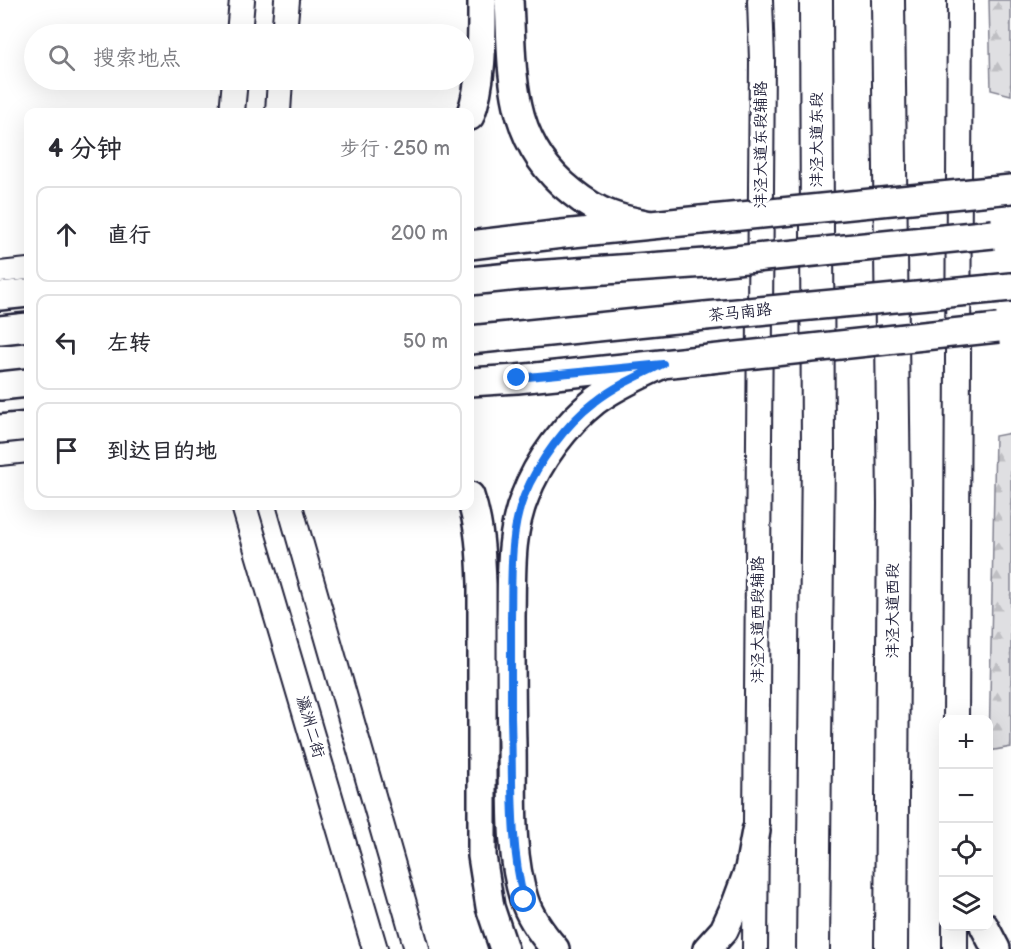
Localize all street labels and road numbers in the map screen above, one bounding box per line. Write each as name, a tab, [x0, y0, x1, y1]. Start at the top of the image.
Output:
street label: 沣泾大道东段辅路	[752, 81, 771, 209]
street label: 沣泾大道东段	[808, 92, 827, 188]
street label: 茶马南路	[707, 300, 773, 326]
street label: 沣泾大道西段辅路	[749, 556, 768, 684]
street label: 沣泾大道西段	[884, 563, 903, 659]
street label: 瀛洲二街	[292, 694, 328, 760]

